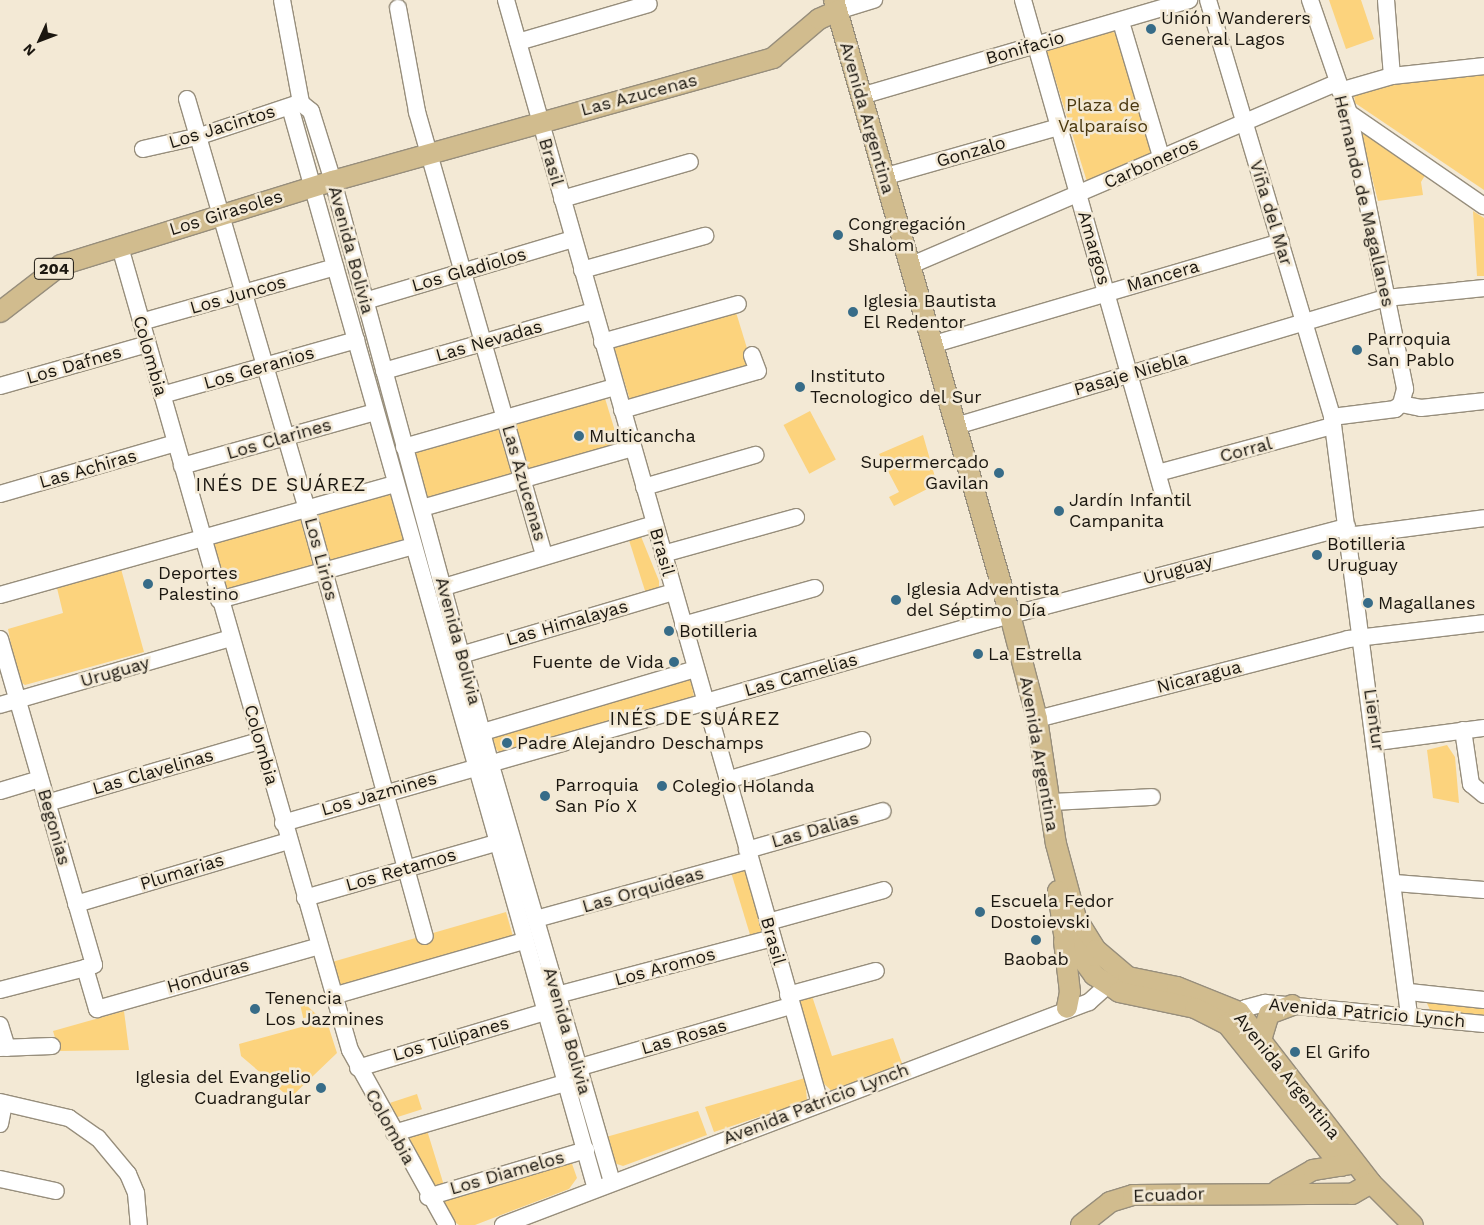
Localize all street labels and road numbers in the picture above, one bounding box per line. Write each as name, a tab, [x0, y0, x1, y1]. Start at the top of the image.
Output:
street label: Bonifacio	[983, 26, 1067, 70]
street label: Avenida Argentina	[835, 39, 899, 197]
street label: Las Azucenas	[578, 69, 700, 121]
street label: Hernando de Magallanes	[1329, 93, 1399, 309]
street label: Los Jacintos	[166, 100, 278, 154]
street label: Gonzalo	[934, 132, 1008, 172]
street label: Carboneros	[1101, 133, 1201, 193]
street label: Brasil	[534, 136, 568, 188]
street label: Viña del Mar	[1245, 157, 1297, 269]
street label: Avenida Bolivia	[324, 184, 378, 316]
street label: Los Girasoles	[167, 185, 285, 241]
street label: Amargos	[1073, 209, 1115, 287]
street label: Los Gladiolos	[409, 243, 529, 297]
road number: 204	[33, 255, 75, 282]
street label: Mancera	[1124, 255, 1202, 297]
street label: Los Juncos	[187, 271, 289, 319]
street label: Colombia	[128, 313, 172, 399]
street label: Las Nevadas	[433, 315, 545, 367]
street label: Los Dafnes	[24, 341, 124, 389]
street label: Los Geranios	[201, 342, 317, 394]
street label: Pasaje Niebla	[1072, 347, 1190, 401]
street label: Los Clarines	[224, 414, 334, 464]
street label: Las Azucenas	[497, 422, 551, 544]
street label: Corral	[1217, 433, 1275, 467]
street label: Las Achiras	[36, 445, 140, 493]
street label: Los Lirios	[300, 515, 342, 603]
street label: Brasil	[645, 526, 679, 578]
street label: Uruguay	[1141, 550, 1215, 590]
street label: Avenida Bolivia	[431, 575, 485, 707]
street label: Las Himalayas	[504, 595, 630, 651]
street label: Las Camelias	[742, 649, 860, 701]
street label: Uruguay	[78, 652, 152, 692]
street label: Nicaragua	[1154, 656, 1244, 698]
street label: Avenida Argentina	[1015, 674, 1063, 834]
street label: Lientur	[1359, 687, 1389, 753]
street label: Colombia	[239, 702, 283, 788]
street label: Las Clavelinas	[90, 744, 216, 800]
street label: Los Jazmines	[319, 767, 439, 821]
street label: Begonias	[33, 786, 75, 868]
street label: Las Dalias	[769, 807, 861, 853]
street label: Los Retamos	[343, 844, 459, 896]
street label: Plumarias	[137, 849, 227, 895]
street label: Las Orquideas	[580, 862, 706, 918]
street label: Brasil	[756, 915, 790, 967]
street label: Los Aromos	[612, 943, 718, 991]
street label: Honduras	[165, 954, 251, 998]
street label: Avenida Bolivia	[538, 965, 596, 1097]
street label: Avenida Patricio Lynch	[1268, 994, 1466, 1032]
street label: Avenida Argentina	[1229, 1008, 1345, 1144]
street label: Los Tulipanes	[390, 1012, 512, 1066]
street label: Las Rosas	[639, 1014, 729, 1060]
street label: Avenida Patricio Lynch	[720, 1059, 912, 1149]
street label: Colombia	[360, 1086, 420, 1168]
street label: Los Diamelos	[447, 1146, 567, 1200]
street label: Ecuador	[1133, 1183, 1205, 1207]

